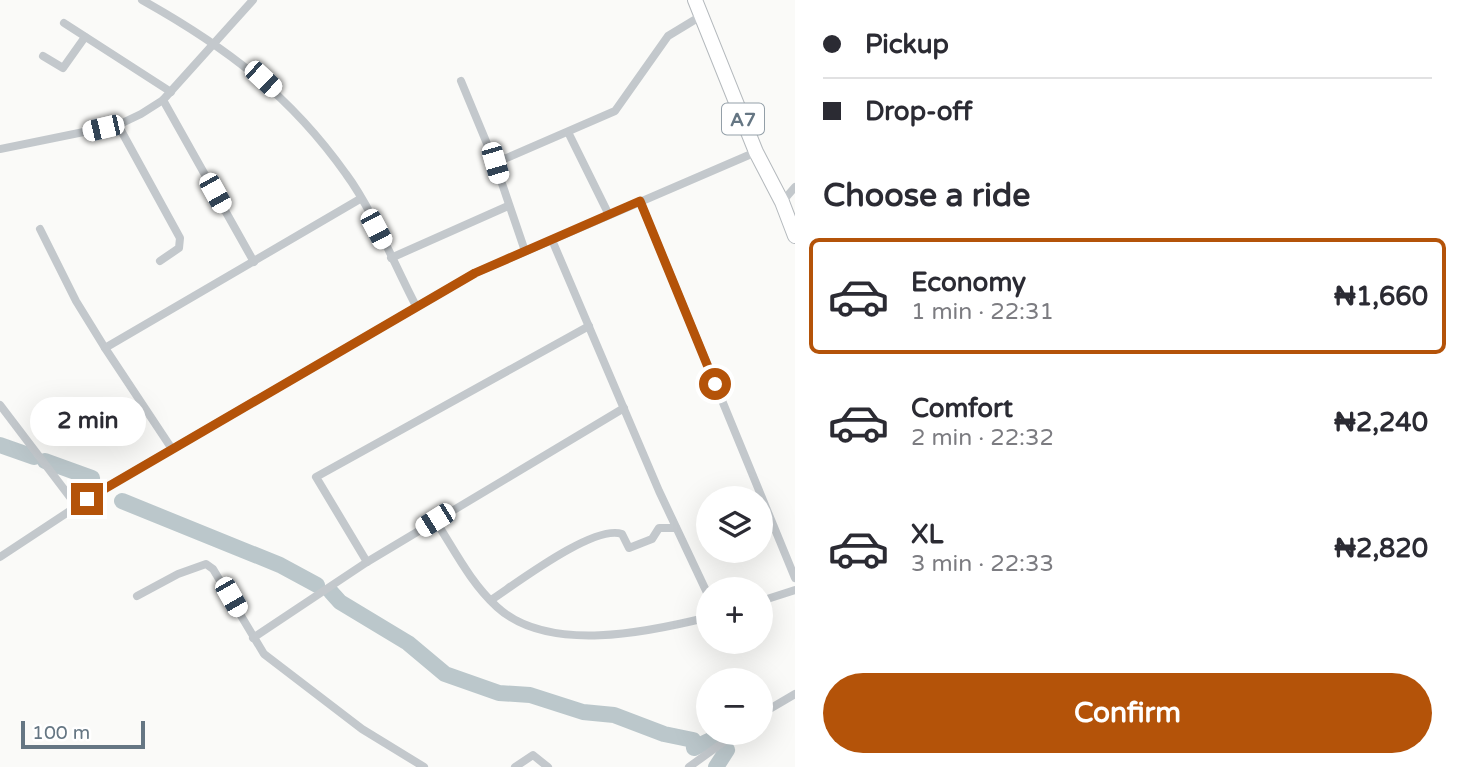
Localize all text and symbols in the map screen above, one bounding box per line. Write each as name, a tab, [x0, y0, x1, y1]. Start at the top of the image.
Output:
text: Pickup	[865, 29, 949, 60]
car	[241, 57, 286, 101]
text: Drop-off	[865, 96, 972, 127]
road number: A7	[722, 104, 764, 134]
car	[81, 113, 126, 143]
car	[480, 140, 511, 186]
car	[196, 170, 235, 216]
text: Choose a ride	[823, 177, 1030, 215]
car	[357, 206, 396, 252]
icon: car	[827, 265, 890, 328]
text: Economy	[911, 267, 1026, 298]
text: ₦1,660	[1334, 281, 1428, 312]
text: 1 min · 22:31	[911, 298, 1054, 326]
route start	[699, 368, 731, 400]
icon: car	[827, 391, 890, 454]
text: Comfort	[911, 393, 1013, 424]
callout: 2 min	[29, 398, 145, 447]
text: 2 min	[57, 407, 119, 435]
text: ₦2,240	[1334, 407, 1428, 438]
text: 2 min · 22:32	[911, 424, 1054, 452]
route end	[71, 483, 103, 515]
map controls	[696, 486, 773, 745]
button: layers	[696, 486, 773, 563]
car	[412, 500, 459, 540]
icon: car	[827, 517, 890, 580]
text: XL	[911, 519, 943, 550]
text: ₦2,820	[1334, 533, 1428, 564]
text: 3 min · 22:33	[911, 550, 1054, 578]
car	[212, 574, 251, 620]
button: +	[696, 577, 773, 654]
button: −	[696, 668, 773, 745]
button: Confirm	[823, 673, 1432, 753]
scale bar	[21, 718, 145, 750]
text: 100 m	[32, 722, 90, 744]

